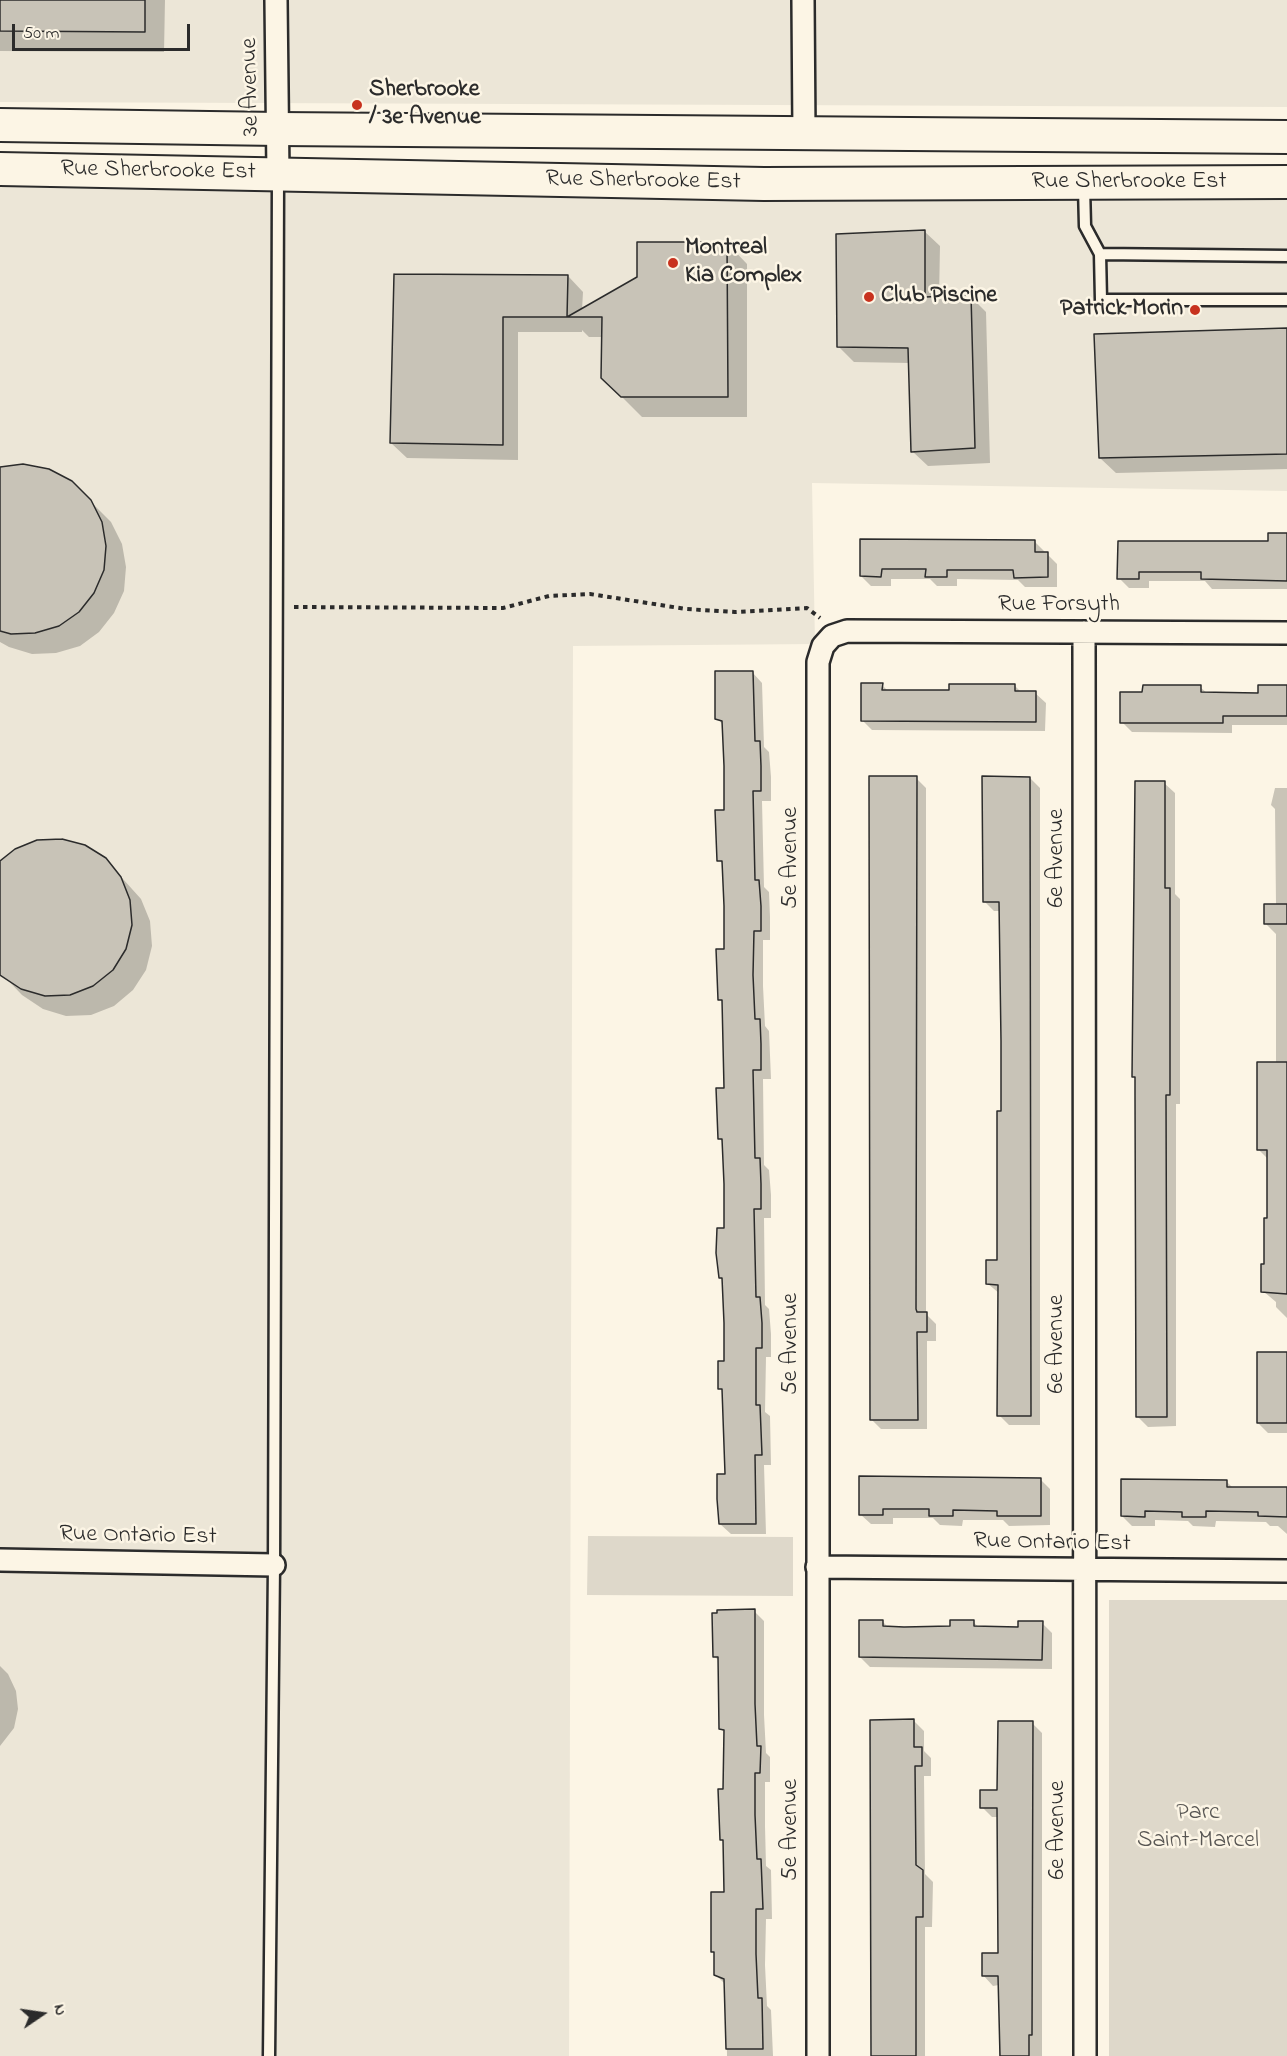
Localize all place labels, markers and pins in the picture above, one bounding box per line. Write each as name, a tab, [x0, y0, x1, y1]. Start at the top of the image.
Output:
place label: Sherbrooke / 3e Avenue	[369, 77, 481, 133]
marker: Sherbrooke / 3e Avenue	[350, 98, 364, 112]
place label: Montreal Kia Complex	[685, 235, 802, 291]
marker: Montreal Kia Complex	[666, 256, 680, 270]
place label: Club Piscine	[881, 283, 997, 311]
marker: Club Piscine	[862, 290, 876, 304]
place label: Patrick Morin	[1060, 296, 1183, 324]
marker: Patrick Morin	[1188, 303, 1202, 317]

